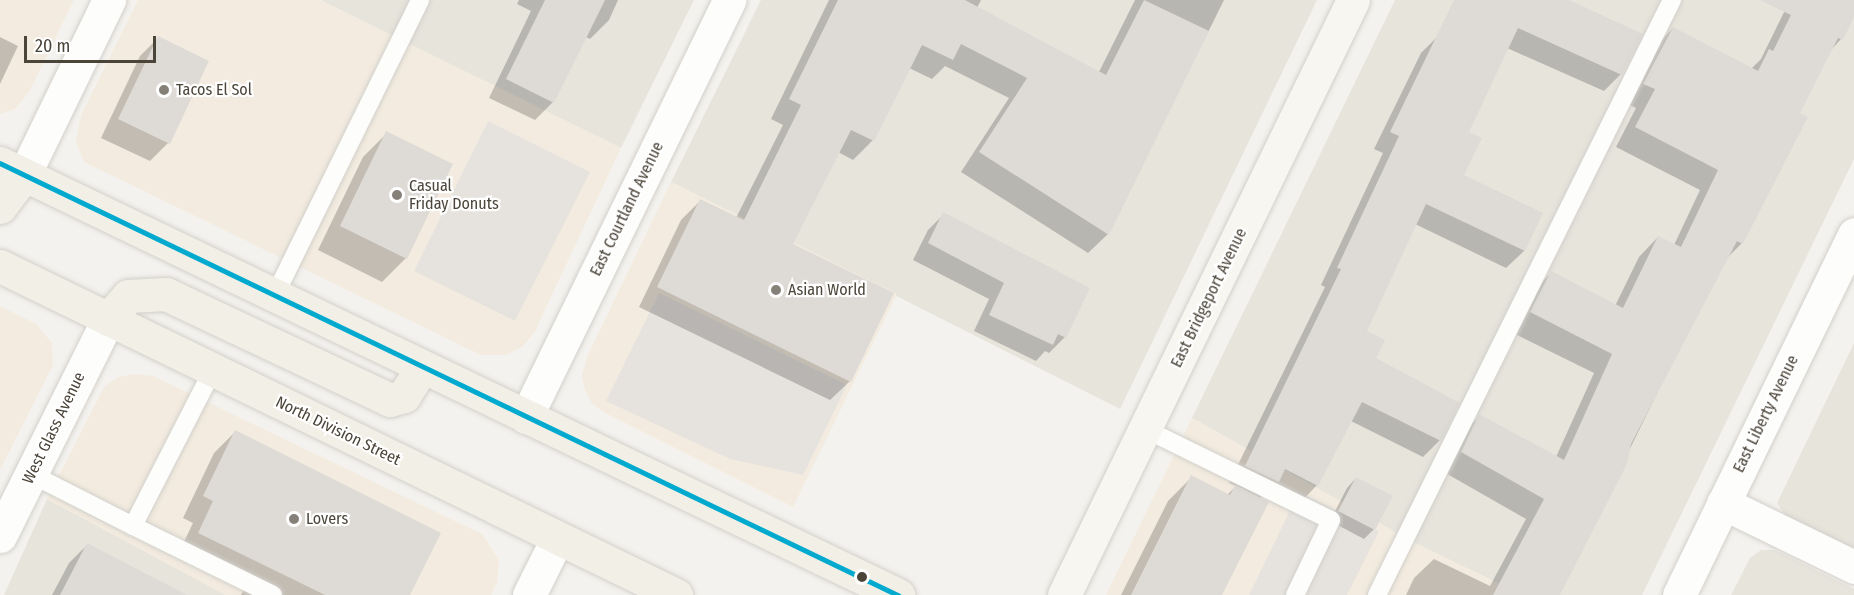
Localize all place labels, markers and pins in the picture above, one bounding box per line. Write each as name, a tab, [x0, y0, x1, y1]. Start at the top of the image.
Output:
place label: Tacos El Sol	[176, 80, 252, 100]
marker: Tacos El Sol	[157, 83, 171, 97]
place label: Casual Friday Donuts	[409, 176, 499, 214]
marker: Casual Friday Donuts	[390, 188, 404, 202]
place label: Asian World	[788, 280, 866, 300]
marker: Asian World	[769, 283, 783, 297]
place label: Lovers	[306, 509, 348, 529]
marker: Lovers	[287, 512, 301, 526]
unlabelled marker	[856, 571, 868, 583]

